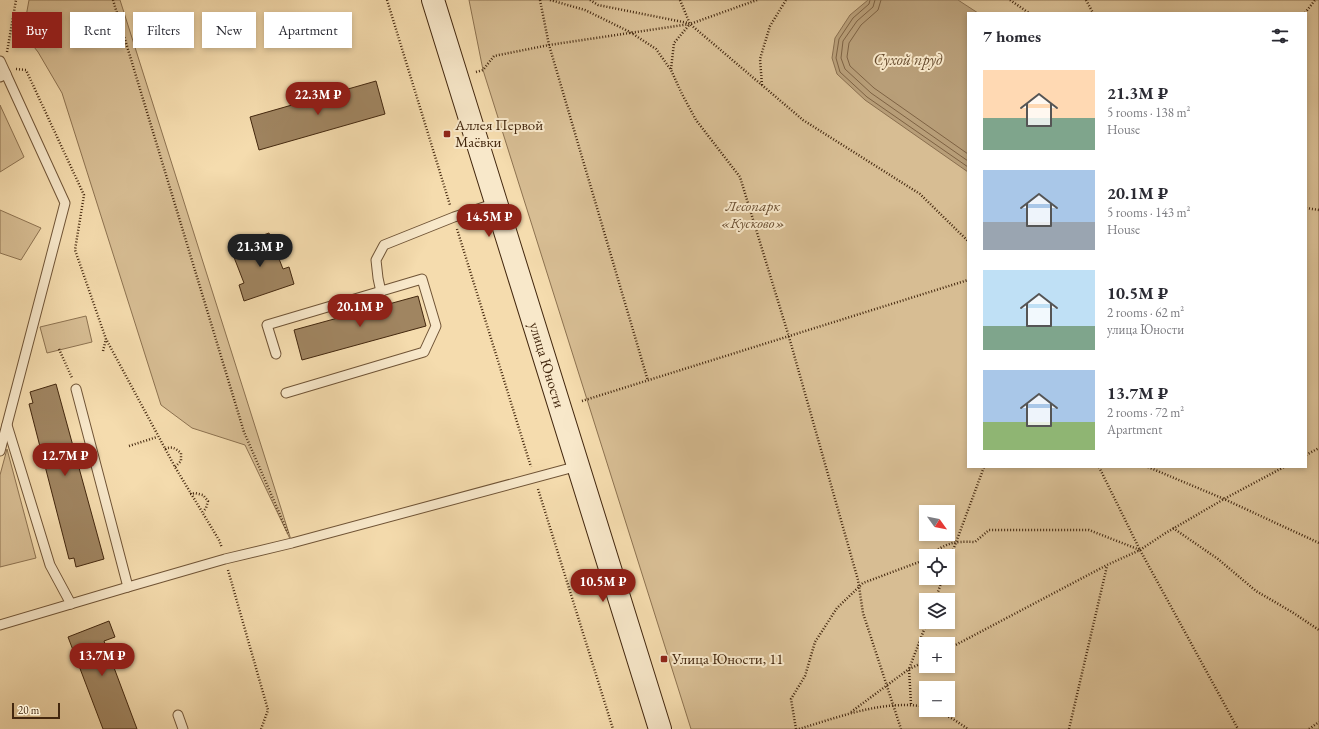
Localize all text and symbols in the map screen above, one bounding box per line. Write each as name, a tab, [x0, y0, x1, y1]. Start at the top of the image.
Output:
chip: Buy	[12, 12, 62, 48]
chip: Rent	[70, 12, 125, 48]
chip: Filters	[133, 12, 194, 48]
chip: New	[202, 12, 256, 48]
chip: Apartment	[264, 12, 352, 48]
text: 7 homes	[983, 25, 1041, 47]
icon: filters	[1269, 25, 1291, 47]
water label: Сухой пруд	[874, 49, 943, 70]
pin: 22.3M ₽	[281, 82, 355, 116]
text: 21.3M ₽	[1107, 82, 1168, 104]
text: 22.3M ₽	[295, 86, 341, 103]
icon: home	[1015, 86, 1063, 134]
text: 5 rooms · 138 m²	[1107, 104, 1191, 121]
place label: Аллея Первой Маёвки	[454, 115, 543, 151]
text: House	[1107, 121, 1140, 138]
marker: Аллея Первой Маёвки	[442, 129, 452, 139]
text: 20.1M ₽	[1107, 182, 1168, 204]
icon: home	[1015, 186, 1063, 234]
park label: Лесопарк «Кусково»	[721, 196, 785, 232]
pin: 14.5M ₽	[452, 204, 526, 238]
text: 5 rooms · 143 m²	[1107, 204, 1191, 221]
text: 14.5M ₽	[466, 208, 512, 225]
text: House	[1107, 221, 1140, 238]
pin: 21.3M ₽	[223, 234, 297, 268]
text: 21.3M ₽	[237, 238, 283, 255]
text: 10.5M ₽	[1107, 282, 1168, 304]
icon: home	[1015, 286, 1063, 334]
pin: 20.1M ₽	[323, 294, 397, 328]
text: 20.1M ₽	[337, 298, 383, 315]
text: 2 rooms · 62 m²	[1107, 304, 1184, 321]
street label: улица Юности	[525, 320, 570, 410]
text: улица Юности	[1107, 321, 1184, 338]
text: 13.7M ₽	[1107, 382, 1168, 404]
icon: home	[1015, 386, 1063, 434]
text: 2 rooms · 72 m²	[1107, 404, 1184, 421]
text: Apartment	[1107, 421, 1162, 438]
pin: 12.7M ₽	[28, 443, 102, 477]
text: 12.7M ₽	[42, 447, 88, 464]
north arrow	[919, 505, 955, 541]
map controls	[919, 505, 955, 717]
button: locate	[919, 549, 955, 585]
pin: 10.5M ₽	[566, 569, 640, 603]
text: 10.5M ₽	[580, 573, 626, 590]
button: layers	[919, 593, 955, 629]
button: +	[919, 637, 955, 673]
pin: 13.7M ₽	[65, 643, 139, 677]
text: 13.7M ₽	[79, 647, 125, 664]
place label: Улица Юности, 11	[671, 649, 784, 668]
marker: Улица Юности, 11	[659, 654, 669, 664]
button: −	[919, 681, 955, 717]
scale bar	[12, 701, 60, 720]
text: 20 m	[18, 703, 39, 717]

